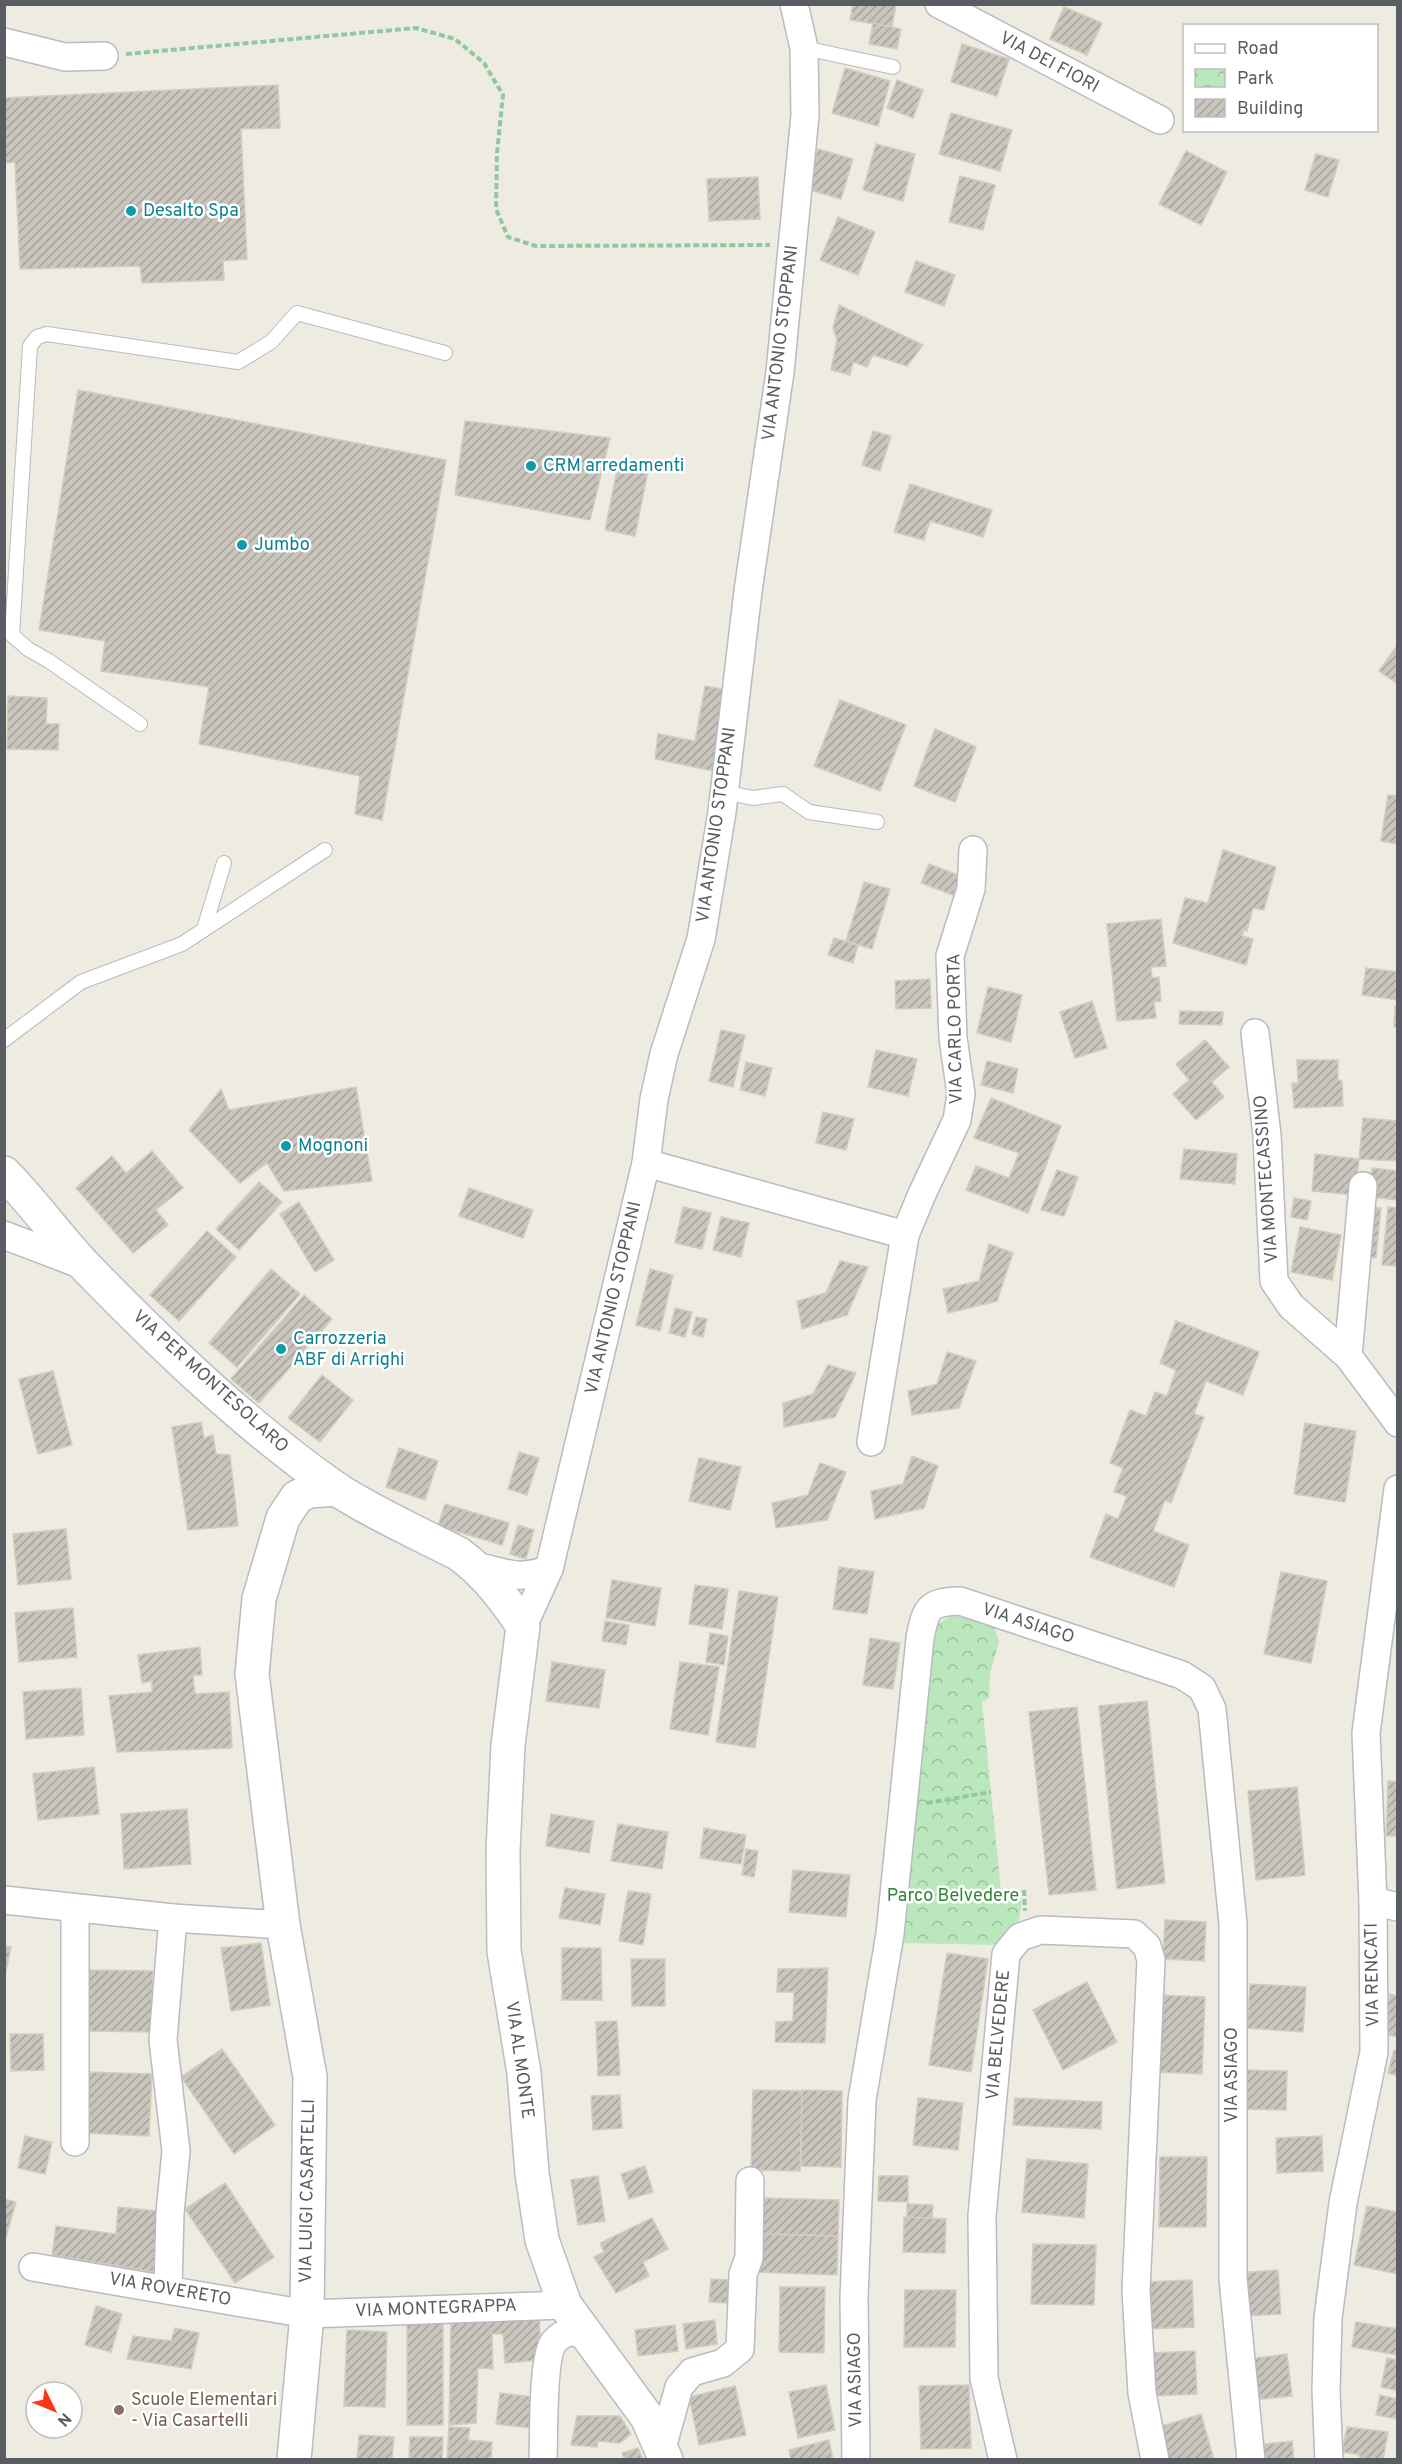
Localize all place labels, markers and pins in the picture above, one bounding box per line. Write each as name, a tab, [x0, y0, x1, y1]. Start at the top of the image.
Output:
place label: Desalto Spa	[143, 200, 239, 223]
marker: Desalto Spa	[124, 204, 138, 218]
place label: CRM arredamenti	[543, 455, 684, 478]
marker: CRM arredamenti	[524, 459, 538, 473]
place label: Jumbo	[254, 534, 310, 557]
marker: Jumbo	[235, 538, 249, 552]
place label: Mognoni	[298, 1135, 368, 1158]
marker: Mognoni	[279, 1139, 293, 1153]
place label: Carrozzeria ABF di Arrighi	[293, 1328, 405, 1372]
marker: Carrozzeria ABF di Arrighi	[274, 1342, 288, 1356]
place label: Scuole Elementari - Via Casartelli	[131, 2389, 277, 2433]
marker: Scuole Elementari - Via Casartelli	[112, 2403, 126, 2417]

